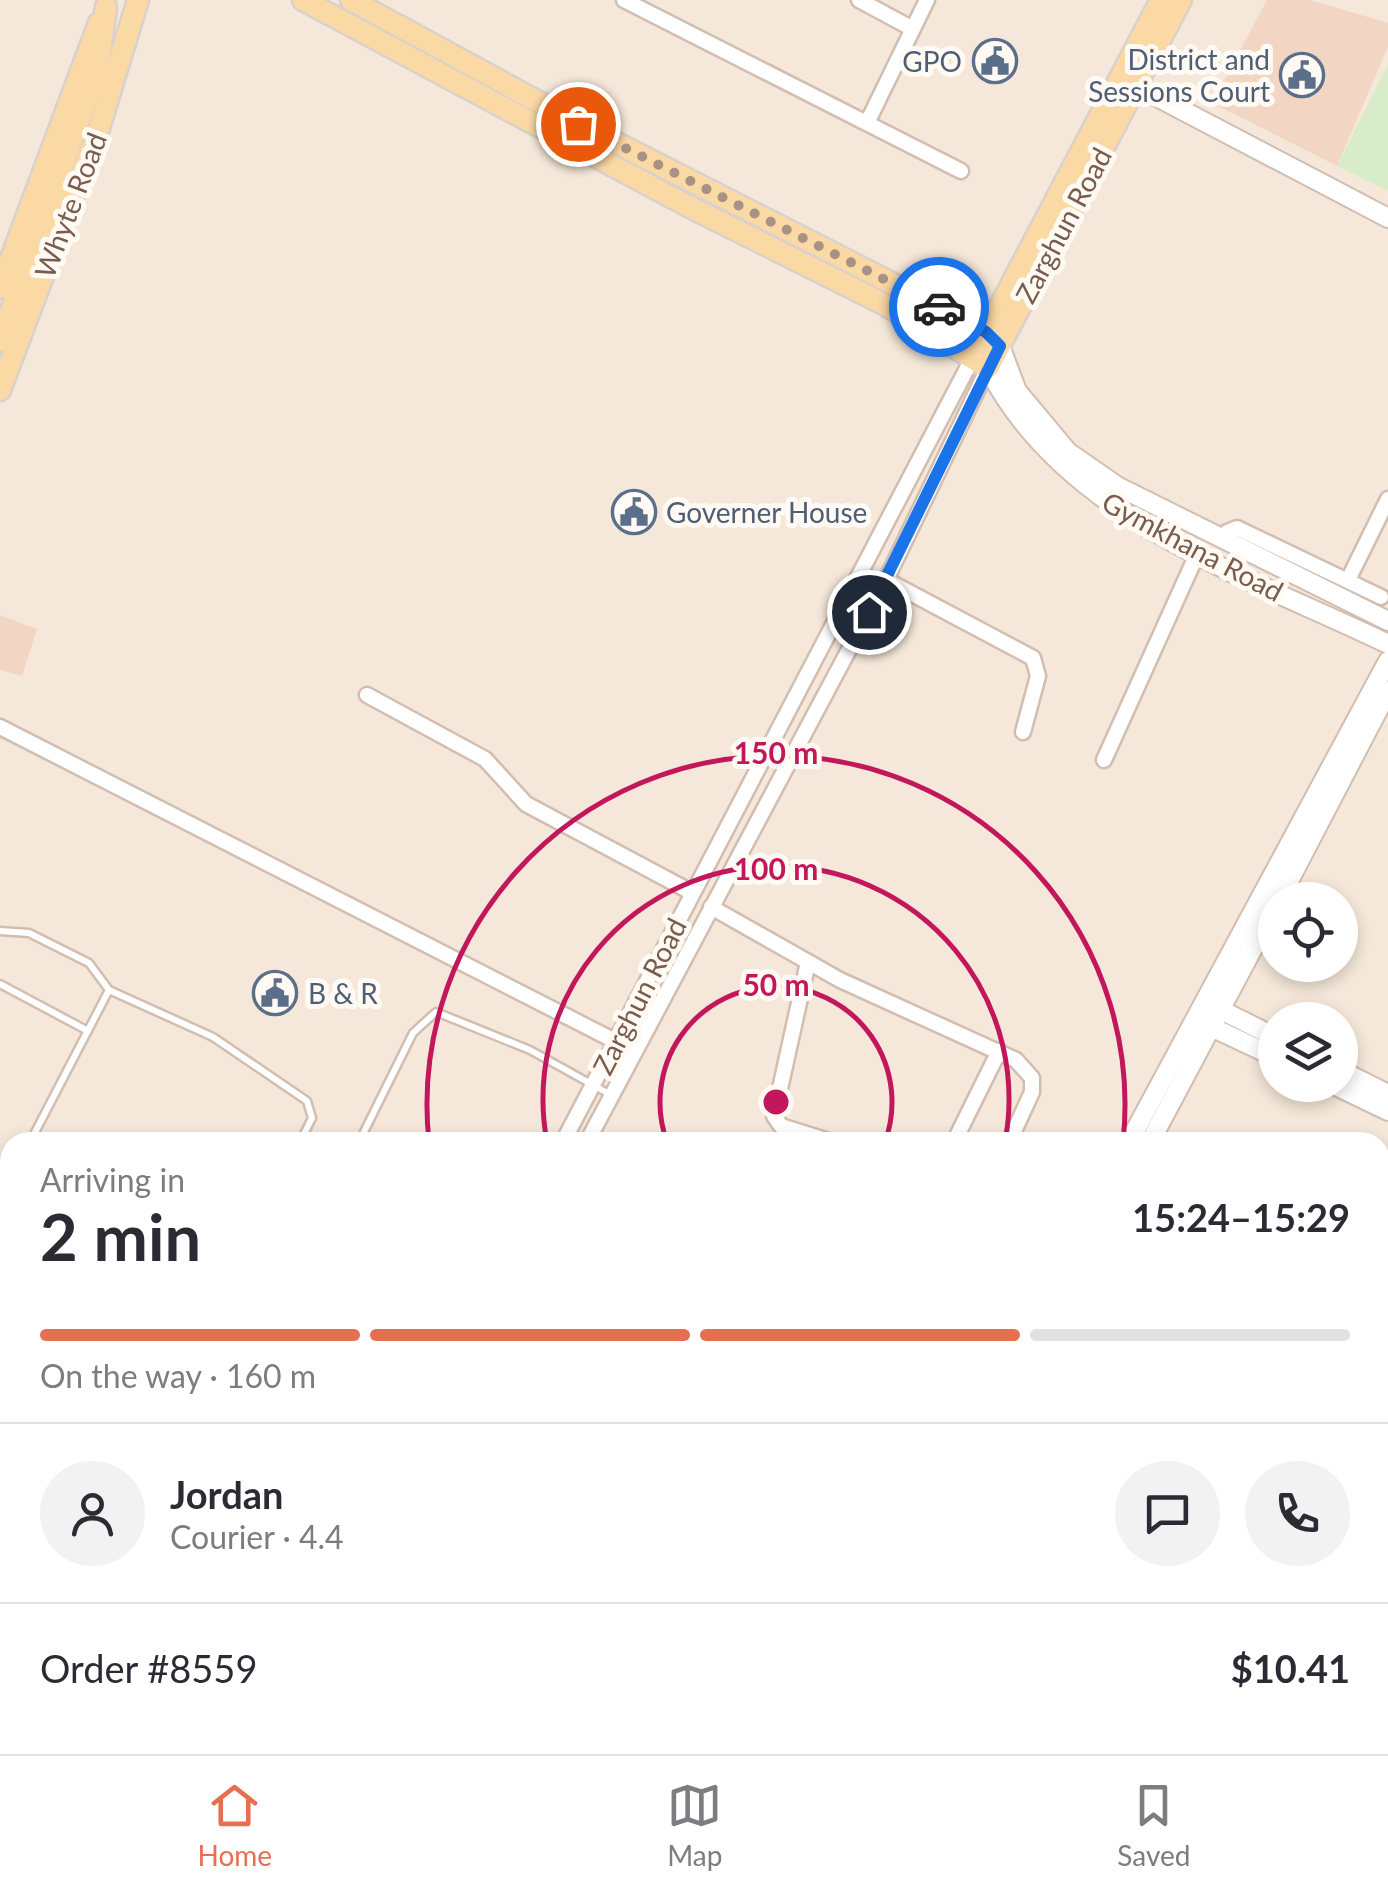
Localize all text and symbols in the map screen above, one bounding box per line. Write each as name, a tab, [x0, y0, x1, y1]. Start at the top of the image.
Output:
public building icon: GPO	[972, 38, 1018, 84]
place label: District and Sessions Court	[1088, 42, 1270, 108]
place label: GPO	[902, 44, 962, 78]
public building icon: District and Sessions Court	[1279, 52, 1325, 98]
pin	[536, 82, 621, 167]
icon: bag	[551, 97, 606, 152]
street label: Whyte Road	[27, 128, 113, 282]
street label: Zarghun Road	[1008, 141, 1118, 309]
courier	[889, 257, 989, 357]
icon: car	[912, 280, 967, 335]
street label: Gymkhana Road	[1097, 484, 1289, 608]
public building icon: Governer House	[611, 489, 657, 535]
place label: Governer House	[666, 495, 867, 529]
pin	[827, 570, 912, 655]
icon: home	[842, 585, 897, 640]
text: 150 m	[734, 734, 818, 770]
text: 100 m	[734, 850, 818, 886]
map controls	[1258, 882, 1358, 1102]
button: locate	[1258, 882, 1358, 982]
street label: Zarghun Road	[585, 912, 693, 1080]
text: 50 m	[742, 966, 810, 1002]
public building icon: B & R	[252, 970, 298, 1016]
place label: B & R	[308, 976, 378, 1010]
button: layers	[1258, 1002, 1358, 1102]
centre of rings	[758, 1084, 794, 1120]
text: Arriving in	[40, 1160, 185, 1199]
text: 15:24–15:29	[1132, 1194, 1350, 1240]
text: 2 min	[40, 1197, 201, 1275]
text: On the way · 160 m	[40, 1356, 316, 1395]
button: person	[40, 1461, 145, 1566]
button: chat	[1115, 1461, 1220, 1566]
button: phone	[1245, 1461, 1350, 1566]
text: Jordan	[170, 1471, 283, 1517]
text: Courier · 4.4	[170, 1517, 344, 1556]
text: Order #8559	[40, 1645, 257, 1691]
text: $10.41	[1231, 1645, 1350, 1691]
tab: Home	[198, 1778, 272, 1872]
tab: Map	[667, 1778, 722, 1872]
tab: Saved	[1117, 1778, 1190, 1872]

